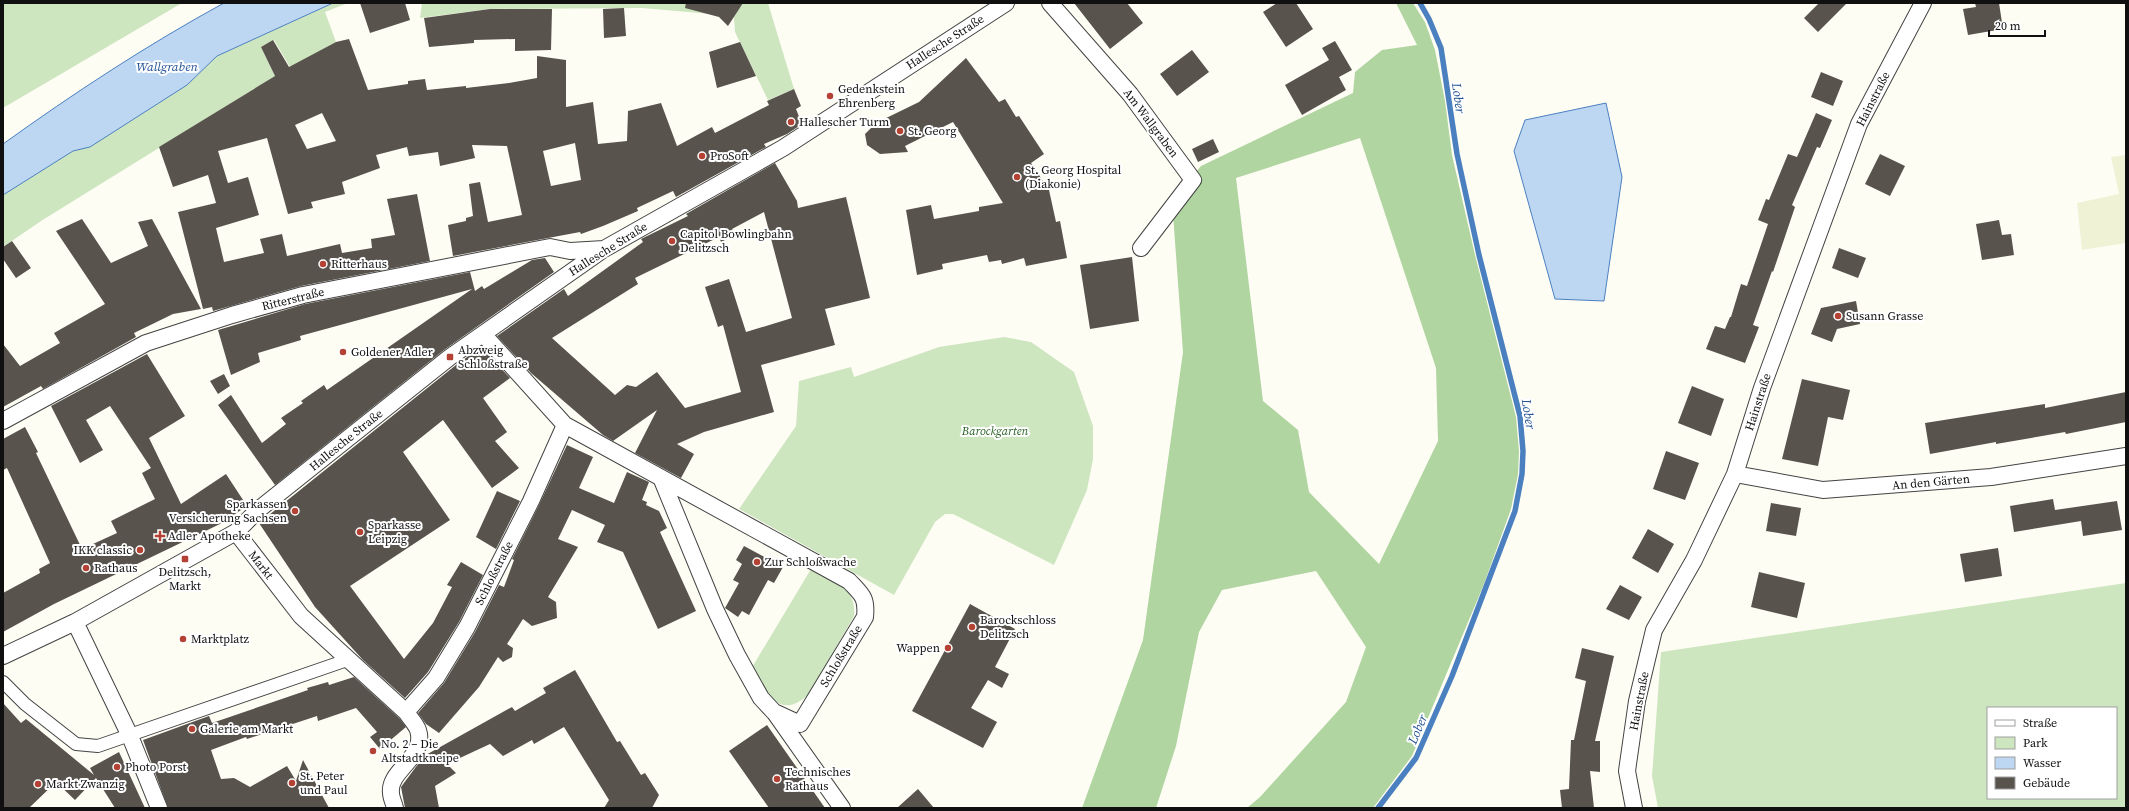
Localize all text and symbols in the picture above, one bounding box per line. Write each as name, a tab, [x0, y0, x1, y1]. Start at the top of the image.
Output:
street label: Hallesche Straße	[903, 11, 987, 73]
scale bar	[1989, 12, 2045, 38]
text: 20 m	[1995, 18, 2021, 34]
water label: Wallgraben	[136, 58, 198, 75]
street label: Hainstraße	[1852, 69, 1894, 129]
place label: Gedenkstein Ehrenberg	[838, 81, 905, 111]
water label: Lober	[1448, 81, 1469, 115]
street label: Am Wallgraben	[1120, 85, 1182, 161]
marker: Gedenkstein Ehrenberg	[825, 91, 835, 101]
place label: Hallescher Turm	[799, 114, 890, 130]
marker: Hallescher Turm	[786, 117, 796, 127]
place label: St. Georg	[908, 123, 956, 139]
marker: St. Georg	[895, 126, 905, 136]
place label: ProSoft	[710, 148, 749, 164]
marker: ProSoft	[697, 151, 707, 161]
place label: St. Georg Hospital (Diakonie)	[1025, 162, 1122, 192]
marker: St. Georg Hospital (Diakonie)	[1012, 172, 1022, 182]
street label: Hallesche Straße	[566, 218, 650, 280]
place label: Capitol Bowlingbahn Delitzsch	[680, 226, 792, 256]
marker: Capitol Bowlingbahn Delitzsch	[667, 236, 677, 246]
place label: Ritterhaus	[331, 256, 387, 272]
marker: Ritterhaus	[318, 259, 328, 269]
street label: Ritterstraße	[260, 284, 326, 314]
place label: Susann Grasse	[1846, 308, 1923, 324]
marker: Susann Grasse	[1833, 311, 1843, 321]
place label: Abzweig Schloßstraße	[458, 342, 528, 372]
place label: Goldener Adler	[351, 344, 433, 360]
marker: Goldener Adler	[338, 347, 348, 357]
marker: Abzweig Schloßstraße	[445, 352, 455, 362]
street label: Hainstraße	[1741, 371, 1775, 433]
water label: Lober	[1518, 397, 1539, 431]
street label: Hallesche Straße	[306, 406, 386, 474]
park label: Barockgarten	[961, 423, 1029, 439]
street label: An den Gärten	[1892, 471, 1970, 493]
place label: Sparkassen Versicherung Sachsen	[169, 496, 287, 526]
marker: Sparkassen Versicherung Sachsen	[290, 506, 300, 516]
place label: Sparkasse Leipzig	[368, 517, 421, 547]
marker: Sparkasse Leipzig	[355, 527, 365, 537]
place label: Adler Apotheke	[168, 528, 251, 544]
marker: Adler Apotheke	[155, 531, 165, 541]
street label: Schloßstraße	[471, 538, 517, 608]
place label: IKK classic	[74, 542, 132, 558]
marker: IKK classic	[135, 545, 145, 555]
street label: Markt	[245, 547, 277, 583]
marker: Delitzsch, Markt	[180, 554, 190, 564]
place label: Zur Schloßwache	[765, 554, 856, 570]
marker: Zur Schloßwache	[752, 557, 762, 567]
place label: Rathaus	[94, 560, 137, 576]
marker: Rathaus	[81, 563, 91, 573]
place label: Delitzsch, Markt	[159, 564, 211, 594]
place label: Barockschloss Delitzsch	[980, 612, 1056, 642]
street label: Schloßstraße	[816, 622, 866, 690]
marker: Barockschloss Delitzsch	[967, 622, 977, 632]
place label: Marktplatz	[191, 631, 249, 647]
marker: Marktplatz	[178, 634, 188, 644]
place label: Wappen	[896, 640, 940, 656]
marker: Wappen	[943, 643, 953, 653]
street label: Hainstraße	[1625, 670, 1653, 732]
legend	[1987, 707, 2117, 799]
water label: Lober	[1403, 711, 1432, 748]
text: Straße	[2023, 715, 2057, 731]
place label: Galerie am Markt	[200, 721, 293, 737]
marker: Galerie am Markt	[187, 724, 197, 734]
text: Park	[2023, 735, 2048, 751]
place label: No. 2 – Die Altstadtkneipe	[381, 736, 459, 766]
marker: No. 2 – Die Altstadtkneipe	[368, 746, 378, 756]
text: Wasser	[2023, 755, 2061, 771]
place label: Photo Porst	[125, 759, 187, 775]
marker: Photo Porst	[112, 762, 122, 772]
place label: Technisches Rathaus	[785, 764, 851, 794]
place label: St. Peter und Paul	[300, 768, 348, 798]
marker: Technisches Rathaus	[772, 774, 782, 784]
text: Gebäude	[2023, 775, 2070, 791]
place label: Markt Zwanzig	[46, 776, 125, 792]
marker: St. Peter und Paul	[287, 778, 297, 788]
marker: Markt Zwanzig	[33, 779, 43, 789]

